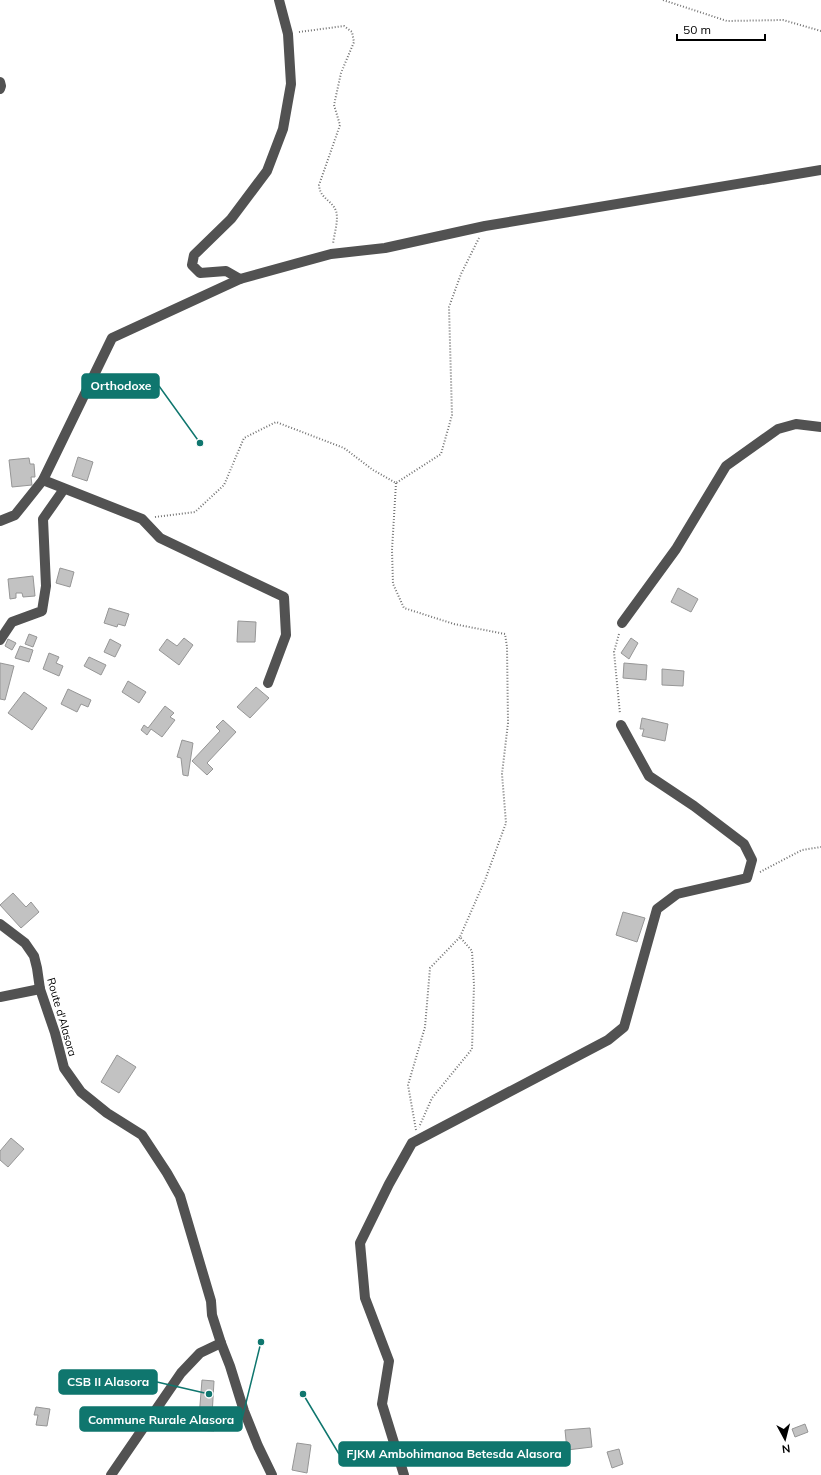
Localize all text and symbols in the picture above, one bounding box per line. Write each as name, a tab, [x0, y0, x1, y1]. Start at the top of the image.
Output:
scale bar	[677, 16, 765, 42]
text: 50 m	[683, 22, 711, 37]
callout: Orthodoxe	[82, 374, 159, 398]
text: Orthodoxe	[91, 378, 152, 393]
street label: Route d'Alasora	[44, 976, 80, 1058]
callout: CSB II Alasora	[59, 1370, 157, 1394]
text: CSB II Alasora	[67, 1374, 149, 1389]
callout: Commune Rurale Alasora	[80, 1407, 242, 1431]
text: Commune Rurale Alasora	[88, 1412, 234, 1427]
north arrow	[765, 1419, 805, 1459]
text: N	[781, 1441, 791, 1456]
callout: FJKM Ambohimanoa Betesda Alasora	[339, 1442, 570, 1466]
text: FJKM Ambohimanoa Betesda Alasora	[346, 1446, 562, 1461]

